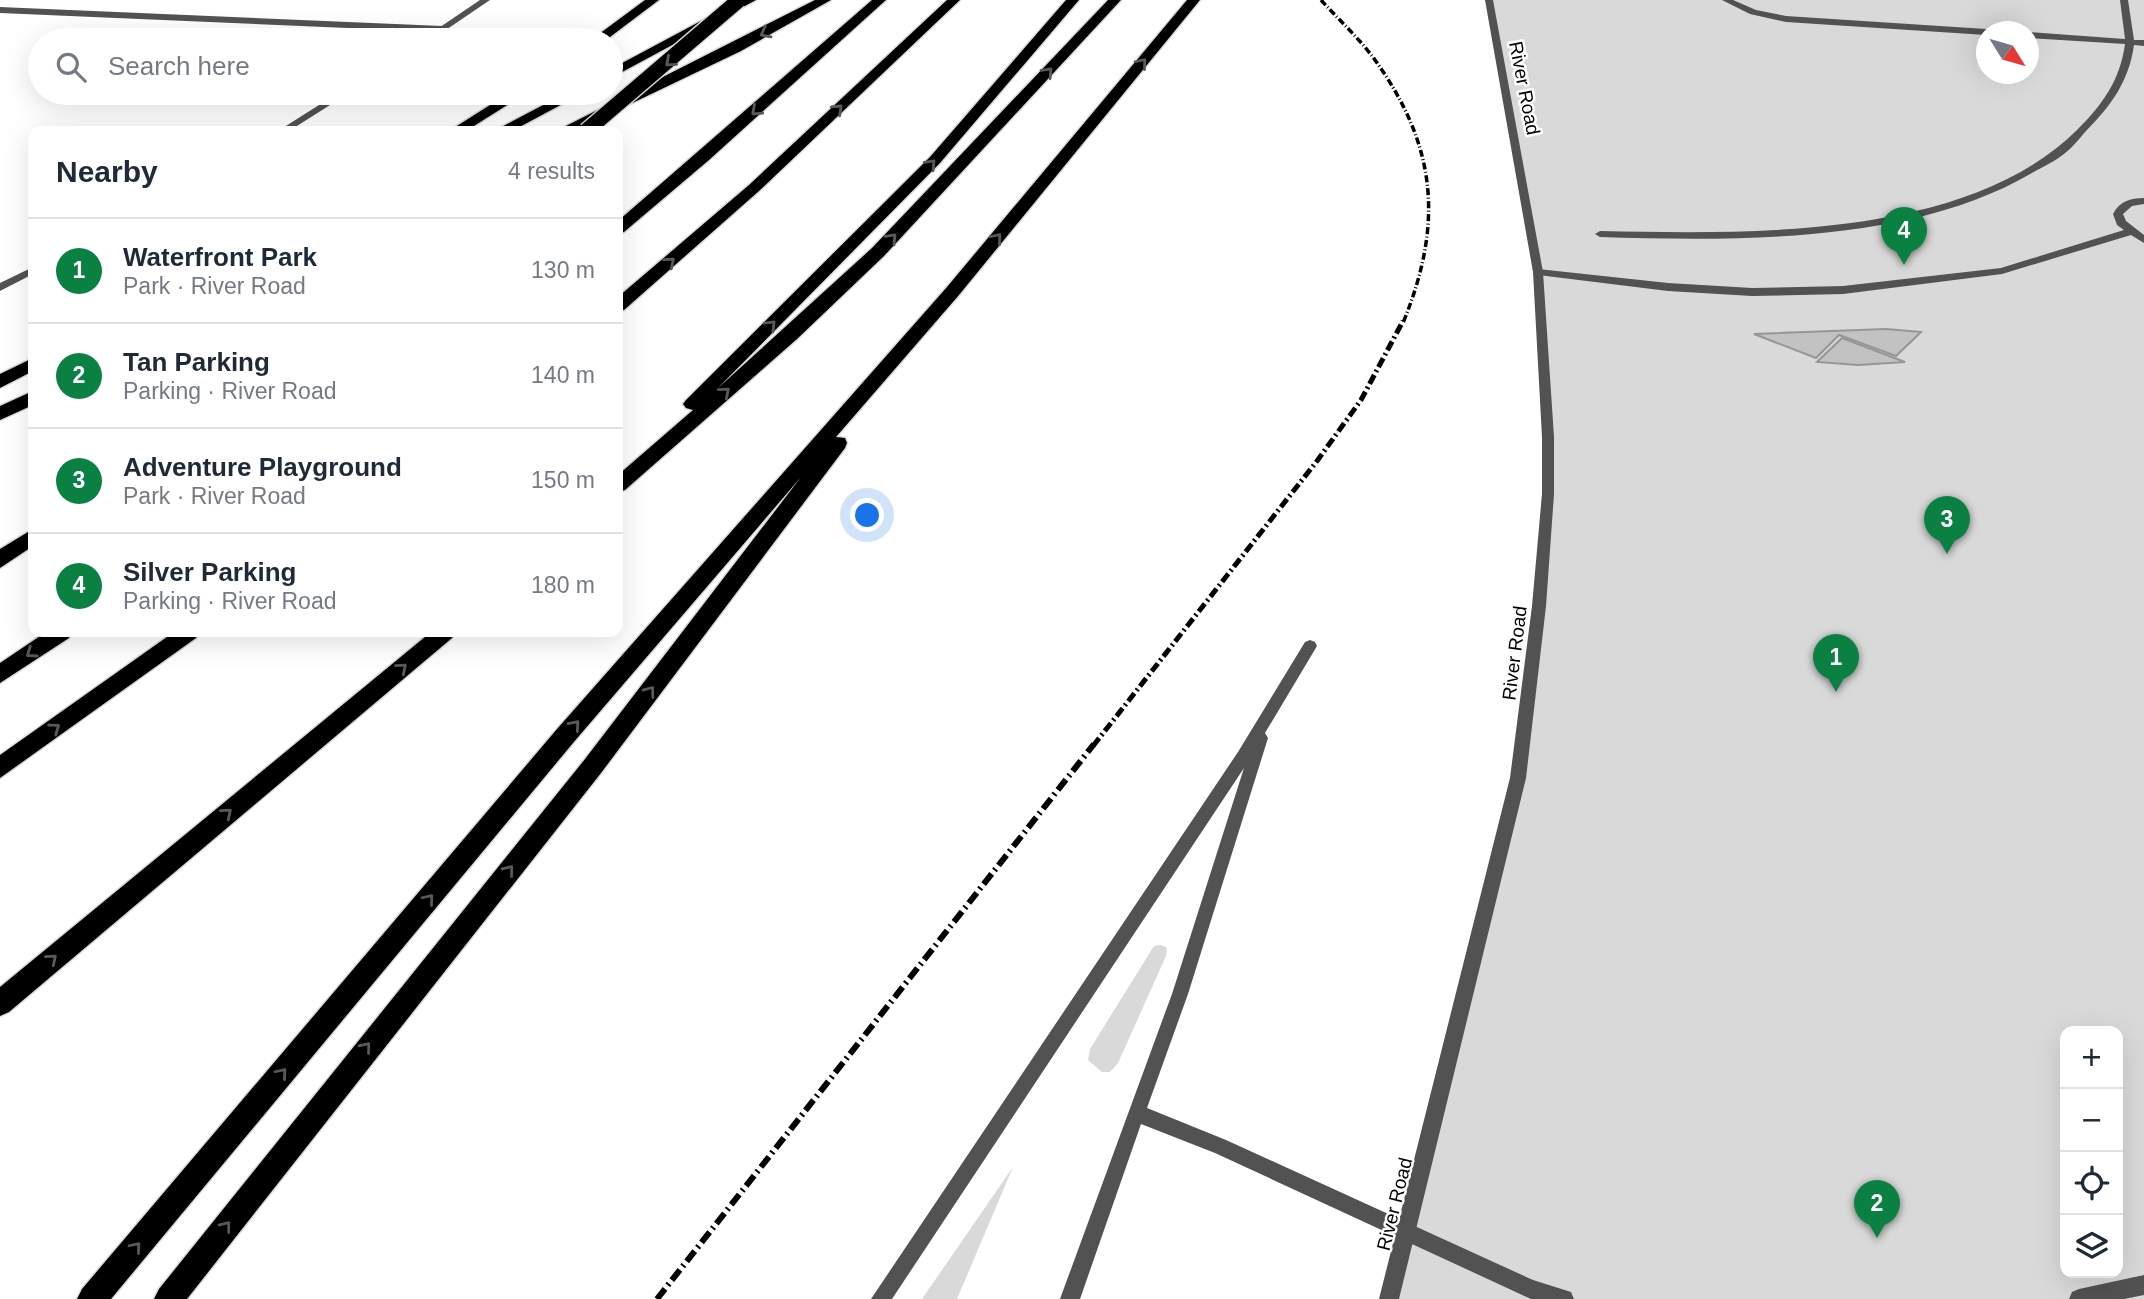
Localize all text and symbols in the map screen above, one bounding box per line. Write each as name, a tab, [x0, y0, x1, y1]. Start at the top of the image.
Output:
north arrow	[1976, 21, 2039, 84]
one-way arrow	[760, 24, 772, 38]
search box	[28, 28, 623, 105]
street label: River Road	[1505, 39, 1544, 137]
icon: search	[52, 48, 90, 86]
text: Search here	[108, 51, 250, 81]
one-way arrow	[665, 54, 678, 66]
one-way arrow	[1134, 59, 1146, 72]
one-way arrow	[1040, 68, 1053, 81]
one-way arrow	[751, 102, 764, 115]
one-way arrow	[830, 104, 843, 117]
text: Nearby	[56, 155, 158, 188]
text: 4 results	[508, 158, 595, 184]
one-way arrow	[923, 159, 936, 172]
pin: 4	[1881, 207, 1927, 265]
one-way arrow	[883, 233, 896, 246]
one-way arrow	[989, 234, 1001, 247]
text: Waterfront Park	[123, 242, 317, 272]
text: 1	[73, 257, 85, 283]
text: 130 m	[531, 257, 595, 283]
one-way arrow	[662, 258, 675, 270]
text: Park · River Road	[123, 273, 306, 299]
one-way arrow	[763, 321, 776, 334]
text: Tan Parking	[123, 347, 270, 377]
text: 2	[73, 362, 85, 388]
text: 140 m	[531, 362, 595, 388]
text: Parking · River Road	[123, 378, 336, 404]
one-way arrow	[717, 388, 730, 400]
text: Adventure Playground	[123, 452, 402, 482]
text: 3	[73, 467, 85, 493]
text: 150 m	[531, 467, 595, 493]
text: Park · River Road	[123, 483, 306, 509]
pin: 3	[1924, 496, 1970, 554]
your location	[850, 498, 884, 532]
text: Silver Parking	[123, 557, 296, 587]
text: 4	[73, 572, 85, 598]
text: 180 m	[531, 572, 595, 598]
text: Parking · River Road	[123, 588, 336, 614]
street label: River Road	[1498, 605, 1531, 702]
pin: 1	[1813, 634, 1859, 692]
one-way arrow	[26, 645, 39, 657]
one-way arrow	[394, 663, 406, 676]
one-way arrow	[641, 686, 654, 699]
one-way arrow	[567, 720, 580, 733]
one-way arrow	[47, 724, 60, 736]
one-way arrow	[219, 809, 232, 821]
one-way arrow	[501, 865, 513, 878]
one-way arrow	[421, 894, 433, 907]
one-way arrow	[44, 955, 57, 967]
map controls	[2060, 1026, 2123, 1278]
button: +	[2060, 1026, 2123, 1089]
one-way arrow	[358, 1042, 371, 1054]
one-way arrow	[274, 1068, 286, 1081]
button: −	[2060, 1089, 2123, 1152]
button: locate	[2060, 1152, 2123, 1215]
street label: River Road	[1373, 1155, 1416, 1253]
pin: 2	[1854, 1180, 1900, 1238]
button: layers	[2060, 1215, 2123, 1278]
one-way arrow	[217, 1221, 230, 1234]
one-way arrow	[128, 1242, 140, 1255]

